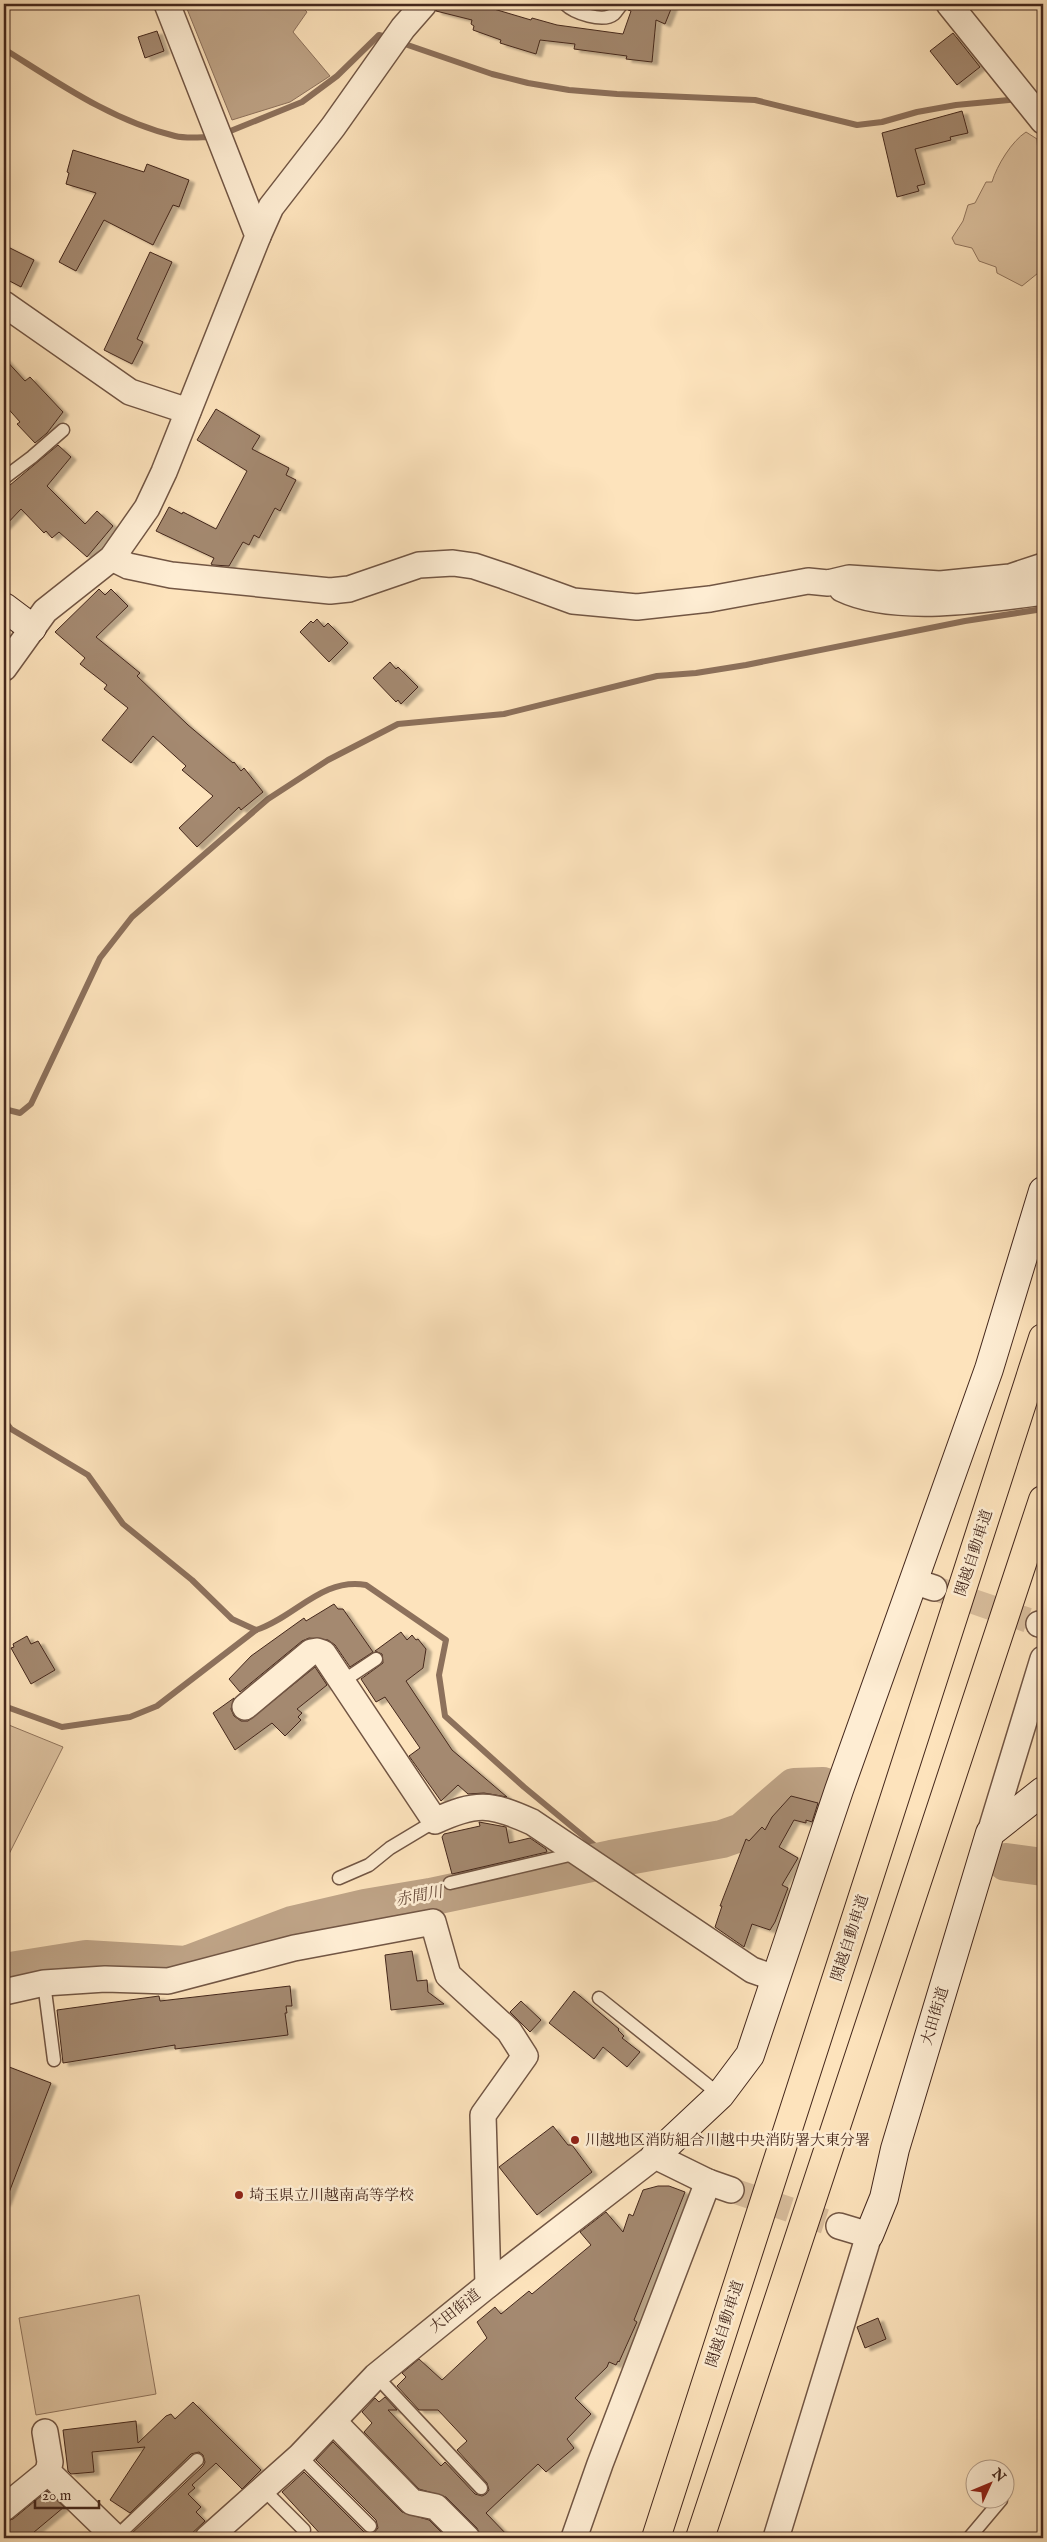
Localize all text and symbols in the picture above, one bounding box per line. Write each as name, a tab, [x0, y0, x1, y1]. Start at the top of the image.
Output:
street label: 関越自動車道	[951, 1507, 997, 1599]
water label: 赤間川	[394, 1882, 446, 1911]
street label: 関越自動車道	[827, 1892, 873, 1984]
street label: 大田街道	[917, 1985, 953, 2047]
place label: 川越地区消防組合川越中央消防署大東分署	[585, 2131, 870, 2150]
marker: 川越地区消防組合川越中央消防署大東分署	[569, 2134, 581, 2146]
place label: 埼玉県立川越南高等学校	[249, 2186, 414, 2205]
marker: 埼玉県立川越南高等学校	[233, 2189, 245, 2201]
street label: 関越自動車道	[702, 2278, 748, 2370]
street label: 大田街道	[426, 2285, 484, 2337]
north arrow	[964, 2460, 1014, 2510]
text: N	[987, 2464, 1009, 2486]
scale bar	[35, 2477, 99, 2509]
text: 20 m	[42, 2486, 72, 2505]

